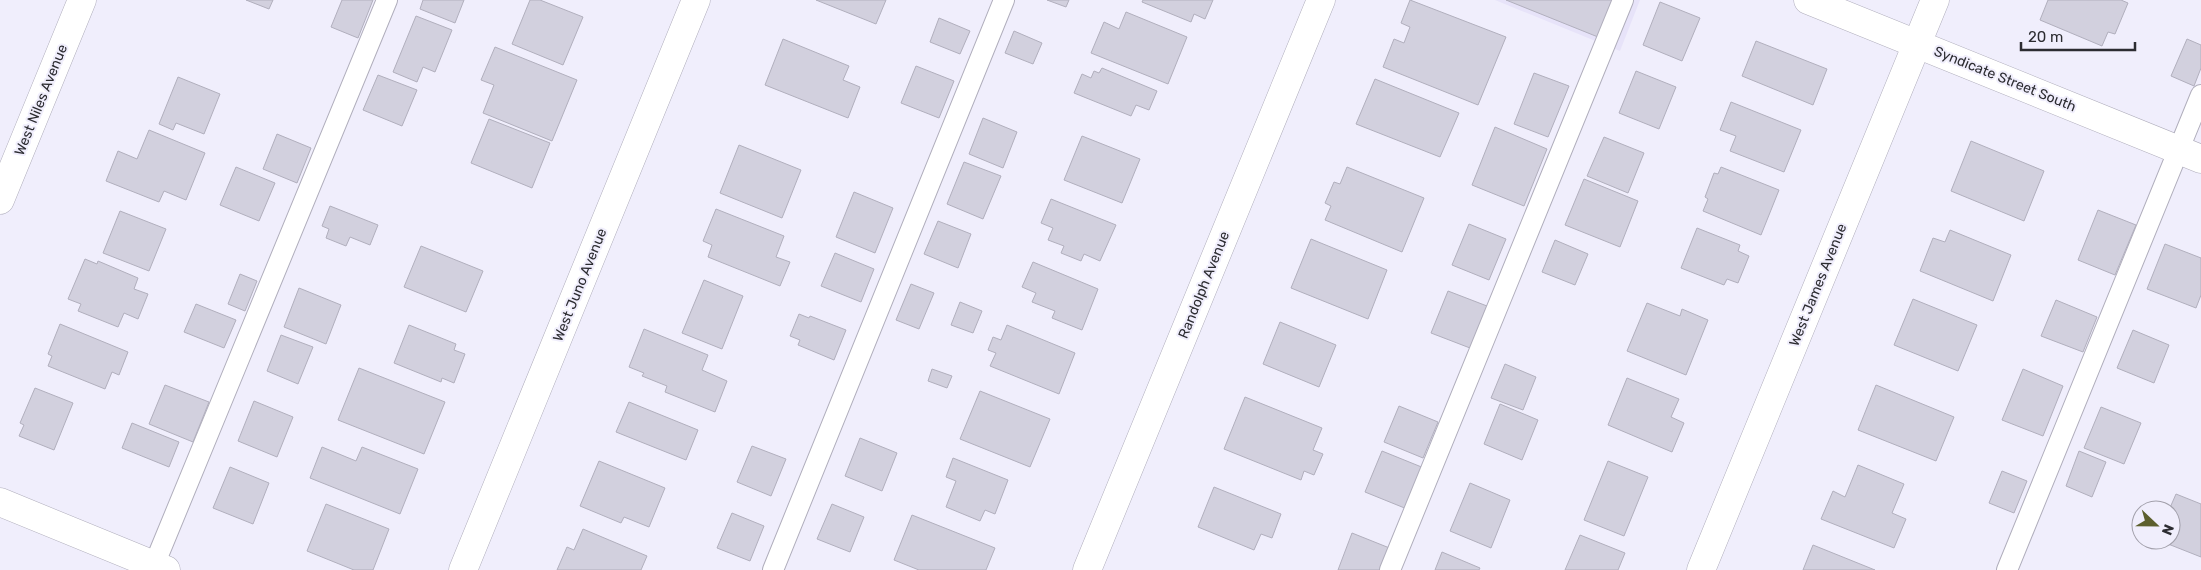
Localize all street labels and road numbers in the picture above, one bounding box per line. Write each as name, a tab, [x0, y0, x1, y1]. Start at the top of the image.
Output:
street label: West Niles Avenue	[11, 42, 71, 158]
street label: Syndicate Street South	[1931, 43, 2079, 115]
street label: West James Avenue	[1786, 221, 1850, 349]
street label: West Juno Avenue	[550, 226, 611, 344]
street label: Randolph Avenue	[1175, 229, 1233, 341]

